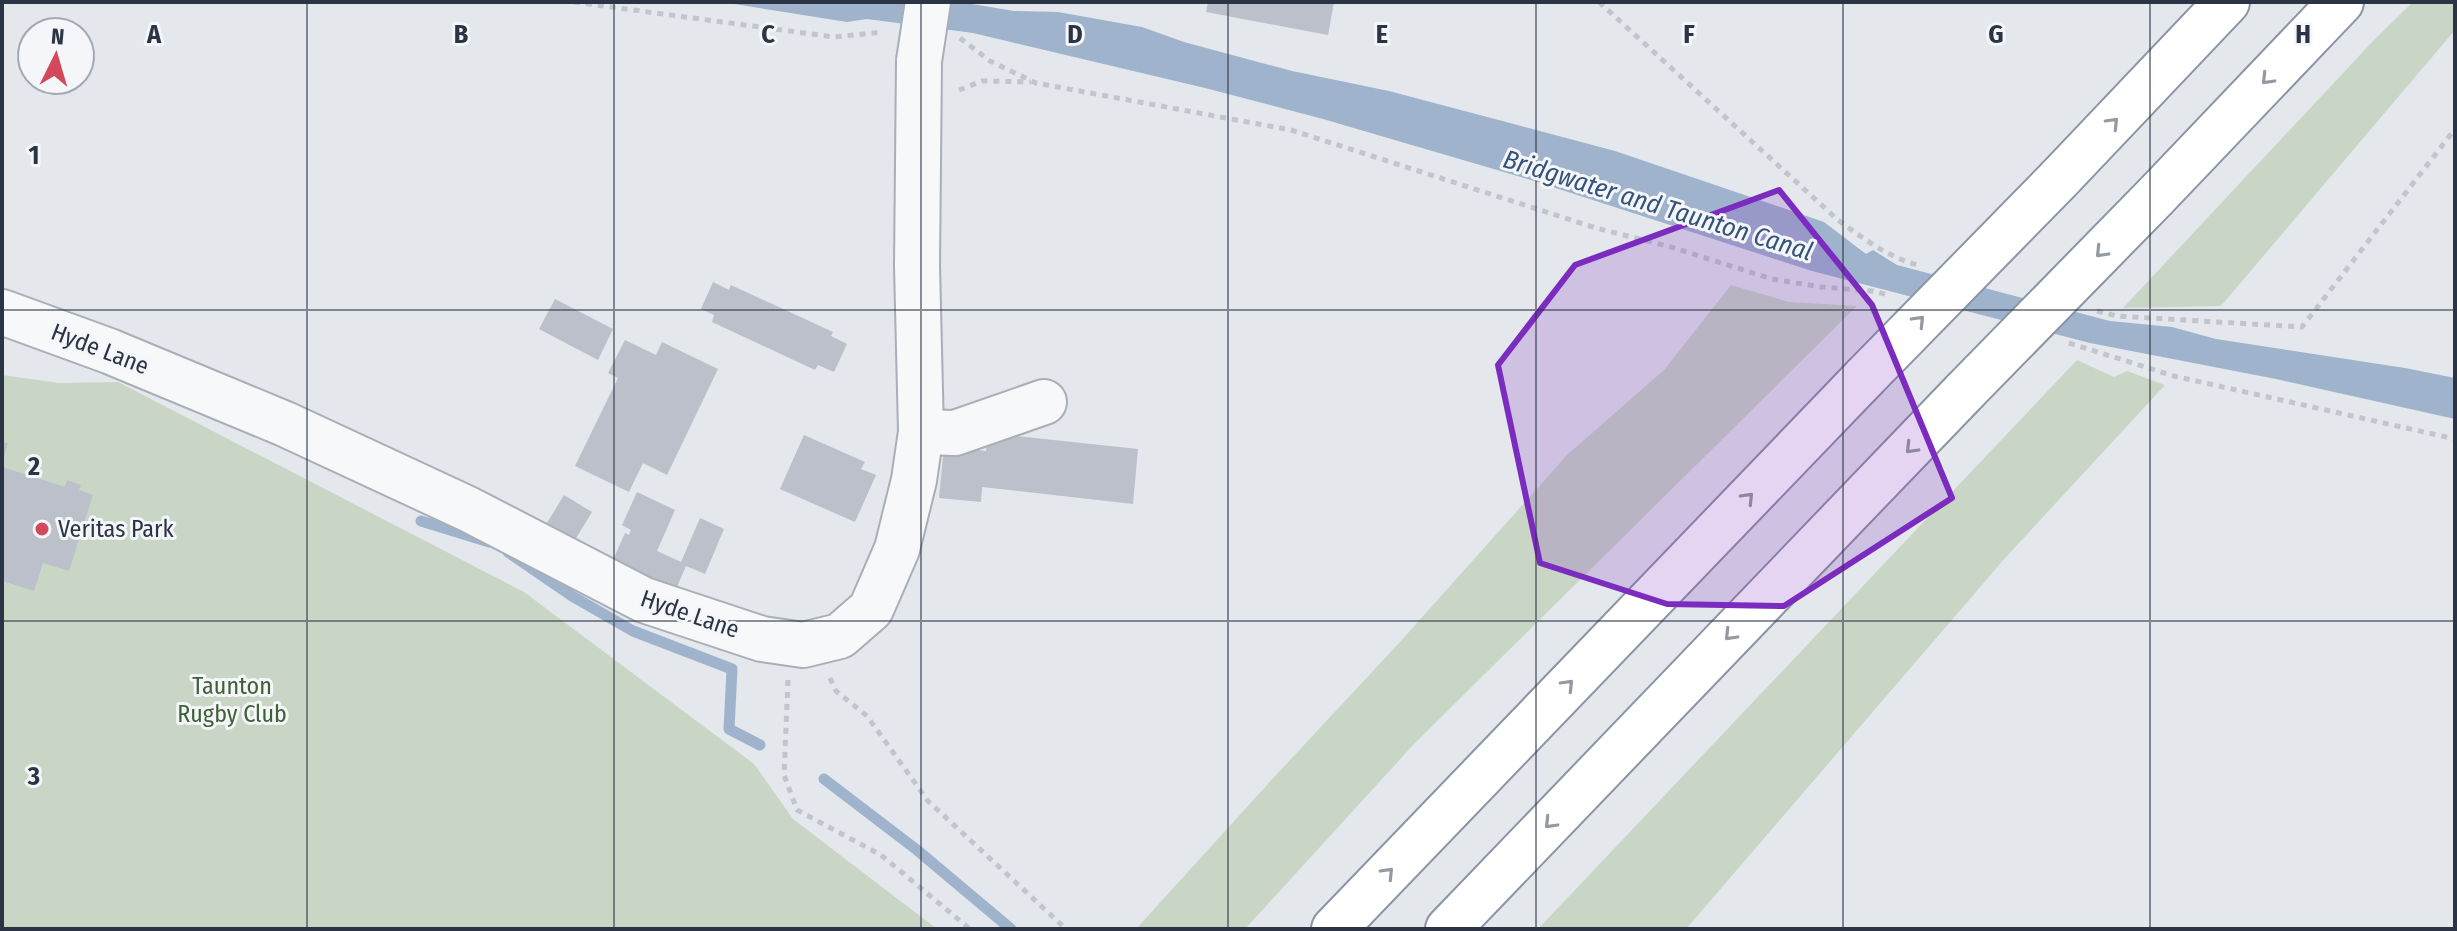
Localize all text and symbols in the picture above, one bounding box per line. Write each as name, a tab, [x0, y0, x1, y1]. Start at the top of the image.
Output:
north arrow	[16, 16, 96, 96]
text: A	[146, 19, 162, 50]
text: B	[454, 19, 469, 50]
text: C	[761, 19, 775, 50]
text: D	[1067, 19, 1083, 50]
text: E	[1376, 19, 1388, 50]
text: F	[1683, 19, 1695, 50]
text: G	[1988, 19, 2004, 50]
text: H	[2295, 19, 2311, 50]
text: N	[50, 23, 65, 51]
one-way arrow	[2262, 70, 2277, 84]
one-way arrow	[2103, 117, 2117, 132]
text: 1	[29, 140, 40, 171]
water label: Bridgwater and Taunton Canal	[1499, 144, 1817, 267]
one-way arrow	[2096, 243, 2110, 257]
one-way arrow	[1910, 316, 1924, 331]
street label: Hyde Lane	[47, 318, 153, 380]
one-way arrow	[1906, 438, 1920, 453]
text: 2	[27, 451, 40, 482]
one-way arrow	[1739, 493, 1754, 507]
place label: Veritas Park	[58, 515, 174, 543]
marker: Veritas Park	[33, 520, 51, 538]
street label: Hyde Lane	[637, 584, 743, 644]
one-way arrow	[1725, 626, 1740, 640]
park label: Taunton Rugby Club	[177, 672, 287, 728]
one-way arrow	[1559, 680, 1573, 694]
text: 3	[27, 761, 40, 792]
one-way arrow	[1545, 814, 1560, 828]
one-way arrow	[1379, 868, 1393, 882]

